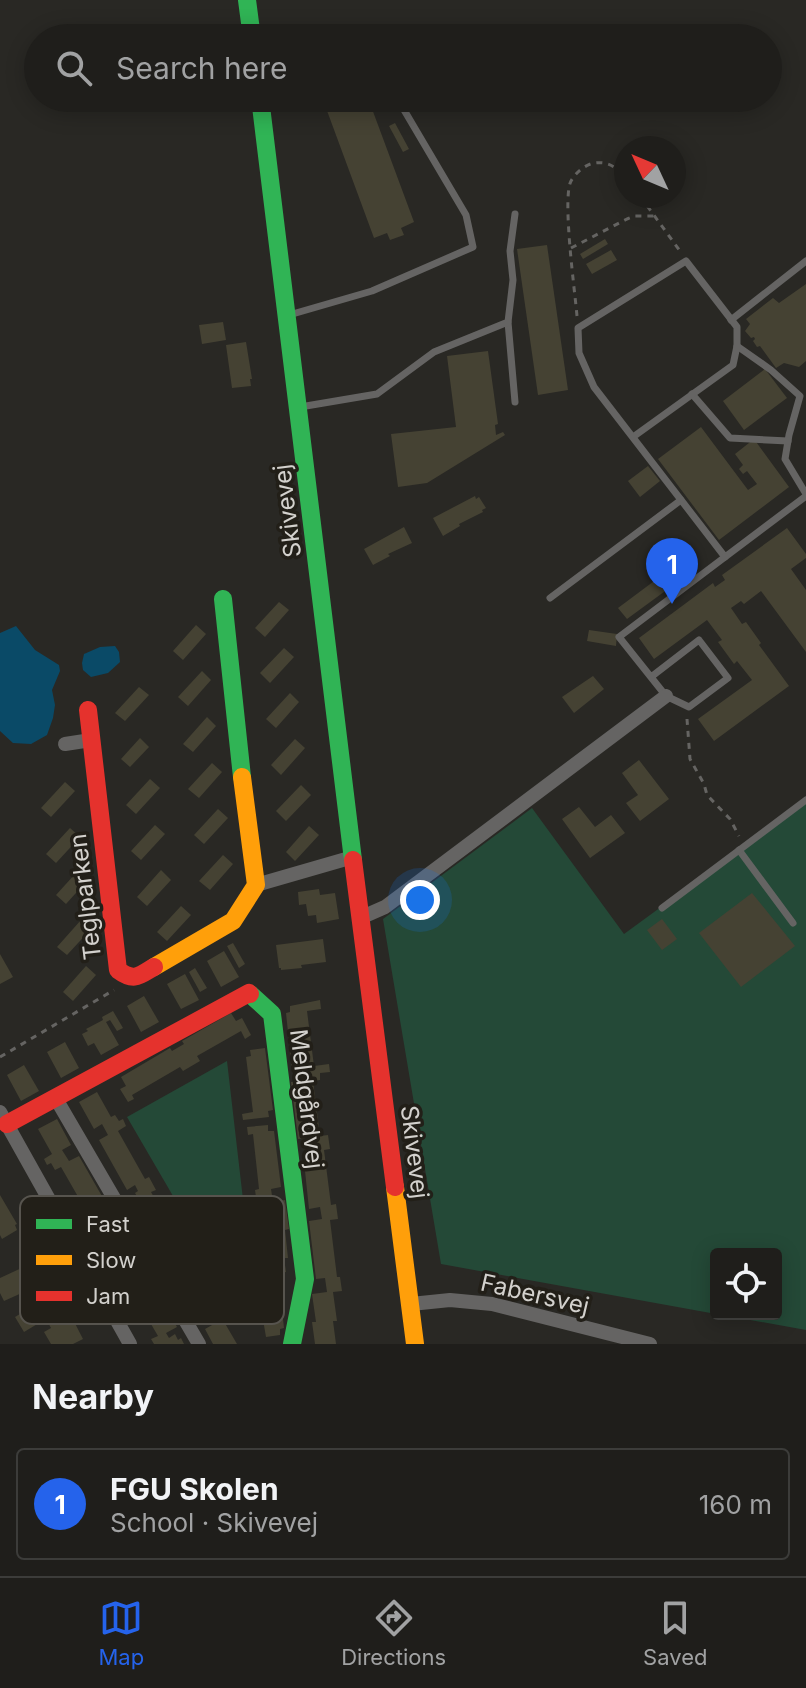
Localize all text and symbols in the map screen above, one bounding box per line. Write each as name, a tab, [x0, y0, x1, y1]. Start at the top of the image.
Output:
search box	[24, 24, 782, 112]
icon: search	[52, 46, 96, 90]
text: Search here	[116, 50, 288, 86]
north arrow	[614, 136, 686, 208]
street label: Skivevej	[267, 463, 307, 559]
pin: 1	[646, 538, 698, 604]
street label: Teglparken	[63, 832, 107, 962]
your location	[400, 880, 440, 920]
street label: Meldgårdvej	[284, 1027, 330, 1171]
street label: Skivevej	[395, 1104, 435, 1200]
legend	[20, 1196, 284, 1324]
text: Fast	[86, 1211, 130, 1237]
text: Slow	[86, 1247, 136, 1273]
map controls	[710, 1248, 782, 1320]
button: locate	[710, 1248, 782, 1320]
street label: Fabersvej	[478, 1267, 592, 1321]
text: Jam	[86, 1283, 130, 1309]
text: Nearby	[32, 1376, 154, 1417]
text: FGU Skolen	[110, 1471, 279, 1507]
text: 1	[54, 1489, 66, 1520]
text: 160 m	[699, 1489, 772, 1520]
text: School · Skivevej	[110, 1507, 318, 1538]
tab: Map	[99, 1596, 144, 1670]
tab: Directions	[341, 1596, 446, 1670]
tab: Saved	[643, 1596, 707, 1670]

